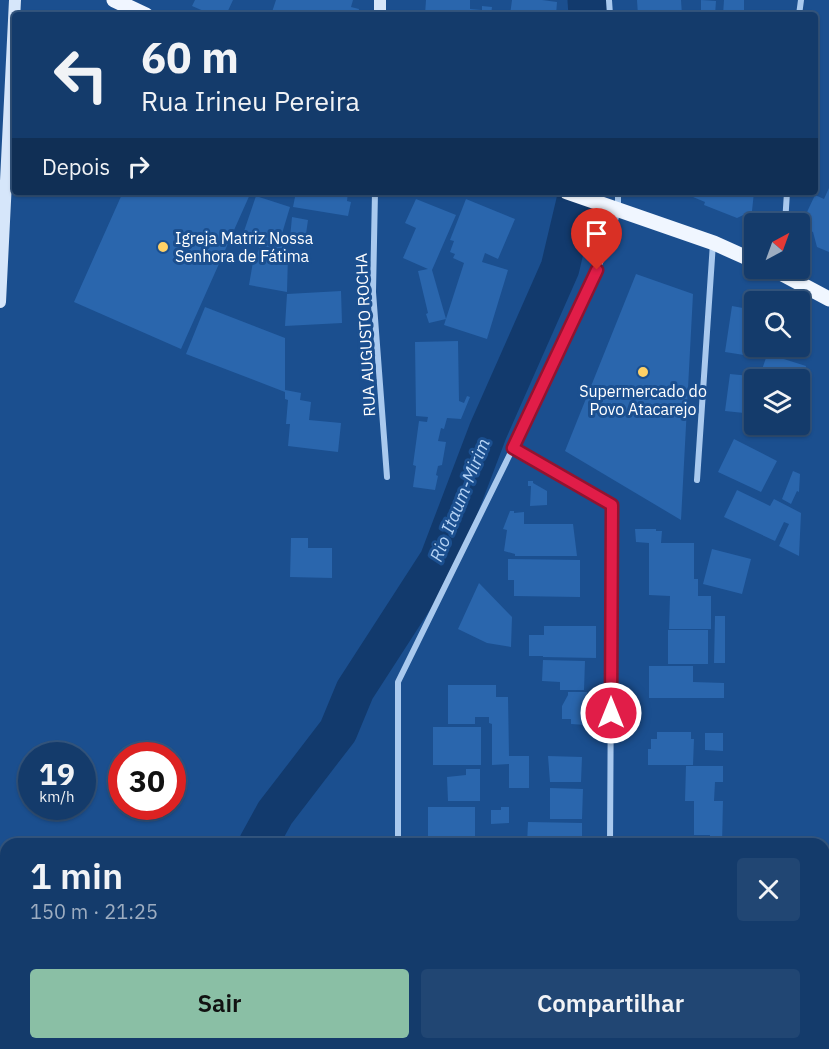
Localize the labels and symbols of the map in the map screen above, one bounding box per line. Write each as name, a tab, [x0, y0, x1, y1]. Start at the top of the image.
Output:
pin	[571, 208, 622, 270]
north arrow	[744, 213, 810, 279]
place label: Igreja Matriz Nossa Senhora de Fátima	[175, 228, 314, 266]
marker: Igreja Matriz Nossa Senhora de Fátima	[156, 240, 170, 254]
street label: RUA AUGUSTO ROCHA	[351, 253, 379, 417]
marker: Supermercado do Povo Atacarejo	[636, 365, 650, 379]
place label: Supermercado do Povo Atacarejo	[579, 381, 707, 419]
water label: Rio Itaum-Mirim	[424, 435, 495, 565]
position arrow	[579, 681, 643, 745]
speed limit sign: 30	[108, 742, 186, 820]

